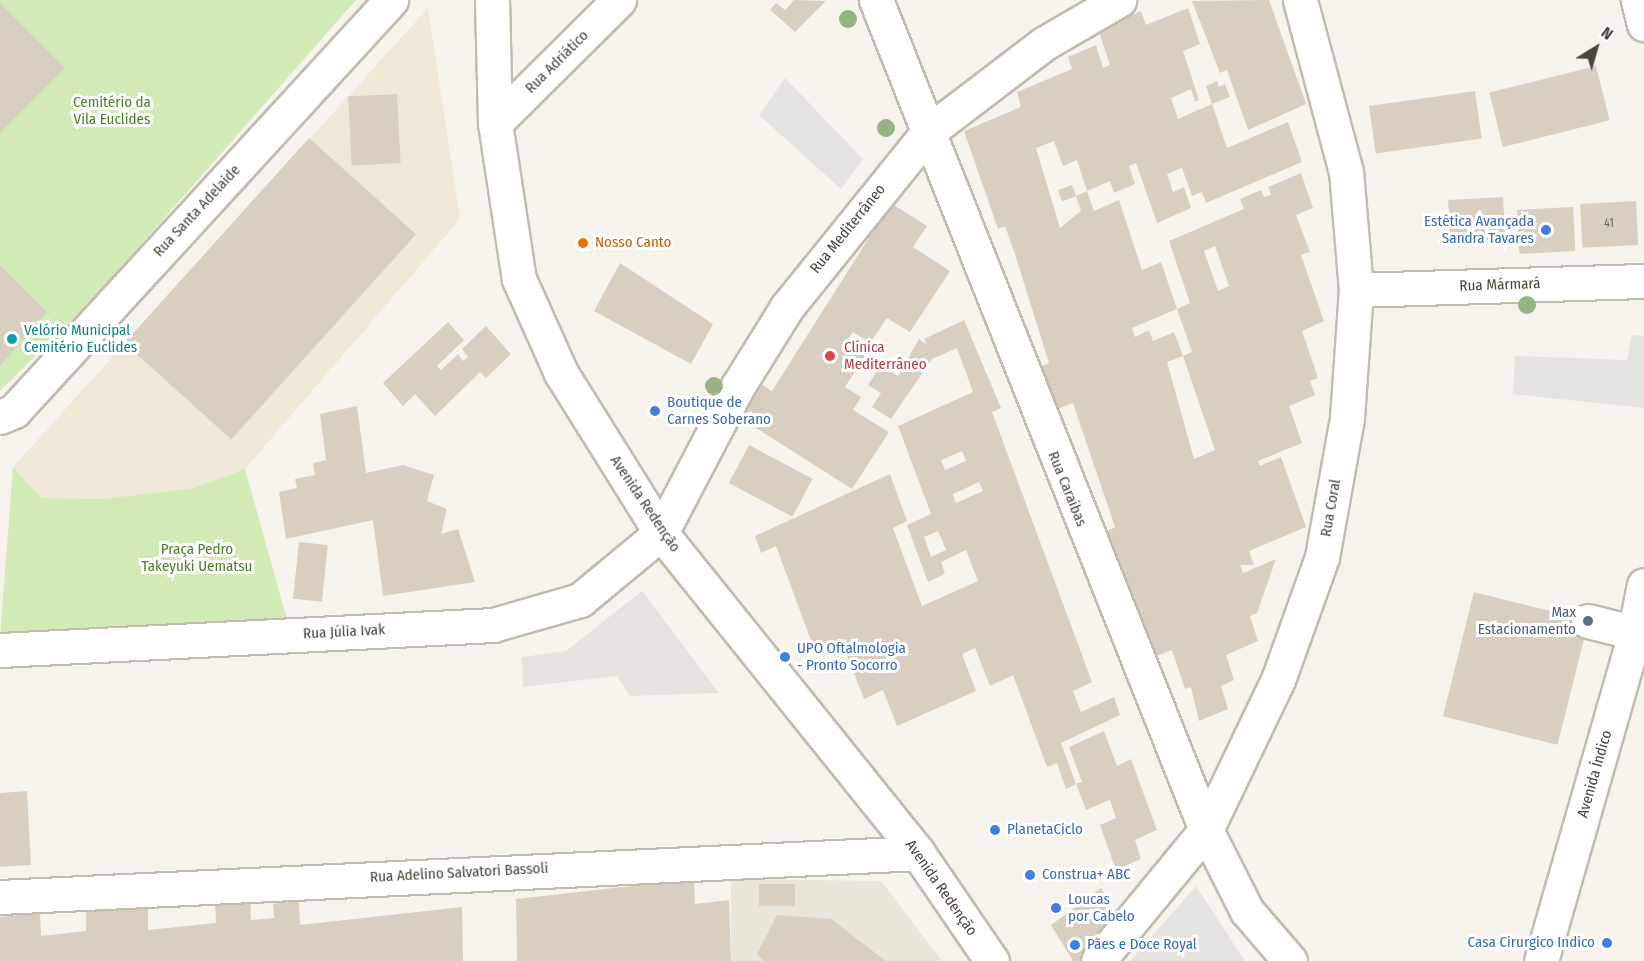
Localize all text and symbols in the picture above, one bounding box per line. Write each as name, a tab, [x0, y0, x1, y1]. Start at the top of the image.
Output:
north arrow	[1566, 18, 1626, 78]
text: N	[1598, 23, 1617, 44]
street label: Rua Adriático	[522, 27, 592, 97]
park label: Cemitério da Vila Euclides	[73, 93, 151, 128]
street label: Rua Santa Adelaide	[150, 161, 244, 261]
street label: Rua Mediterrâneo	[807, 181, 889, 277]
place label: Estética Avançada Sandra Tavares	[1424, 212, 1534, 247]
house number: 41	[1604, 217, 1614, 231]
marker: Estética Avançada Sandra Tavares	[1539, 223, 1553, 237]
place label: Nosso Canto	[595, 234, 671, 252]
marker: Nosso Canto	[576, 236, 590, 250]
street label: Rua Mármará	[1459, 275, 1541, 295]
place label: Velório Municipal Cemitério Euclides	[24, 321, 137, 356]
marker: Velório Municipal Cemitério Euclides	[5, 332, 19, 346]
place label: Clínica Mediterrâneo	[844, 338, 927, 373]
marker: Clínica Mediterrâneo	[821, 347, 839, 365]
place label: Boutique de Carnes Soberano	[667, 393, 771, 428]
marker: Boutique de Carnes Soberano	[648, 404, 662, 418]
street label: Rua Caraíbas	[1044, 449, 1090, 529]
street label: Avenida Redenção	[606, 452, 684, 556]
street label: Rua Coral	[1317, 478, 1345, 538]
park label: Praça Pedro Takeyuki Uematsu	[142, 540, 252, 575]
place label: Max Estacionamento	[1478, 603, 1576, 638]
marker: Max Estacionamento	[1581, 614, 1595, 628]
street label: Rua Júlia Ivak	[302, 621, 386, 643]
place label: UPO Oftalmologia - Pronto Socorro	[797, 639, 906, 674]
marker: UPO Oftalmologia - Pronto Socorro	[778, 650, 792, 664]
street label: Avenida Índico	[1574, 728, 1616, 820]
place label: PlanetaCiclo	[1007, 821, 1083, 839]
marker: PlanetaCiclo	[988, 823, 1002, 837]
street label: Avenida Redenção	[901, 837, 981, 939]
street label: Rua Adelino Salvatori Bassoli	[369, 859, 549, 887]
place label: Construa+ ABC	[1042, 866, 1131, 884]
marker: Construa+ ABC	[1023, 868, 1037, 882]
place label: Loucas por Cabelo	[1068, 890, 1135, 925]
marker: Loucas por Cabelo	[1049, 901, 1063, 915]
place label: Casa Cirurgico Indico	[1468, 934, 1595, 952]
place label: Pães e Doce Royal	[1087, 936, 1197, 954]
marker: Casa Cirurgico Indico	[1600, 936, 1614, 950]
marker: Pães e Doce Royal	[1068, 938, 1082, 952]

